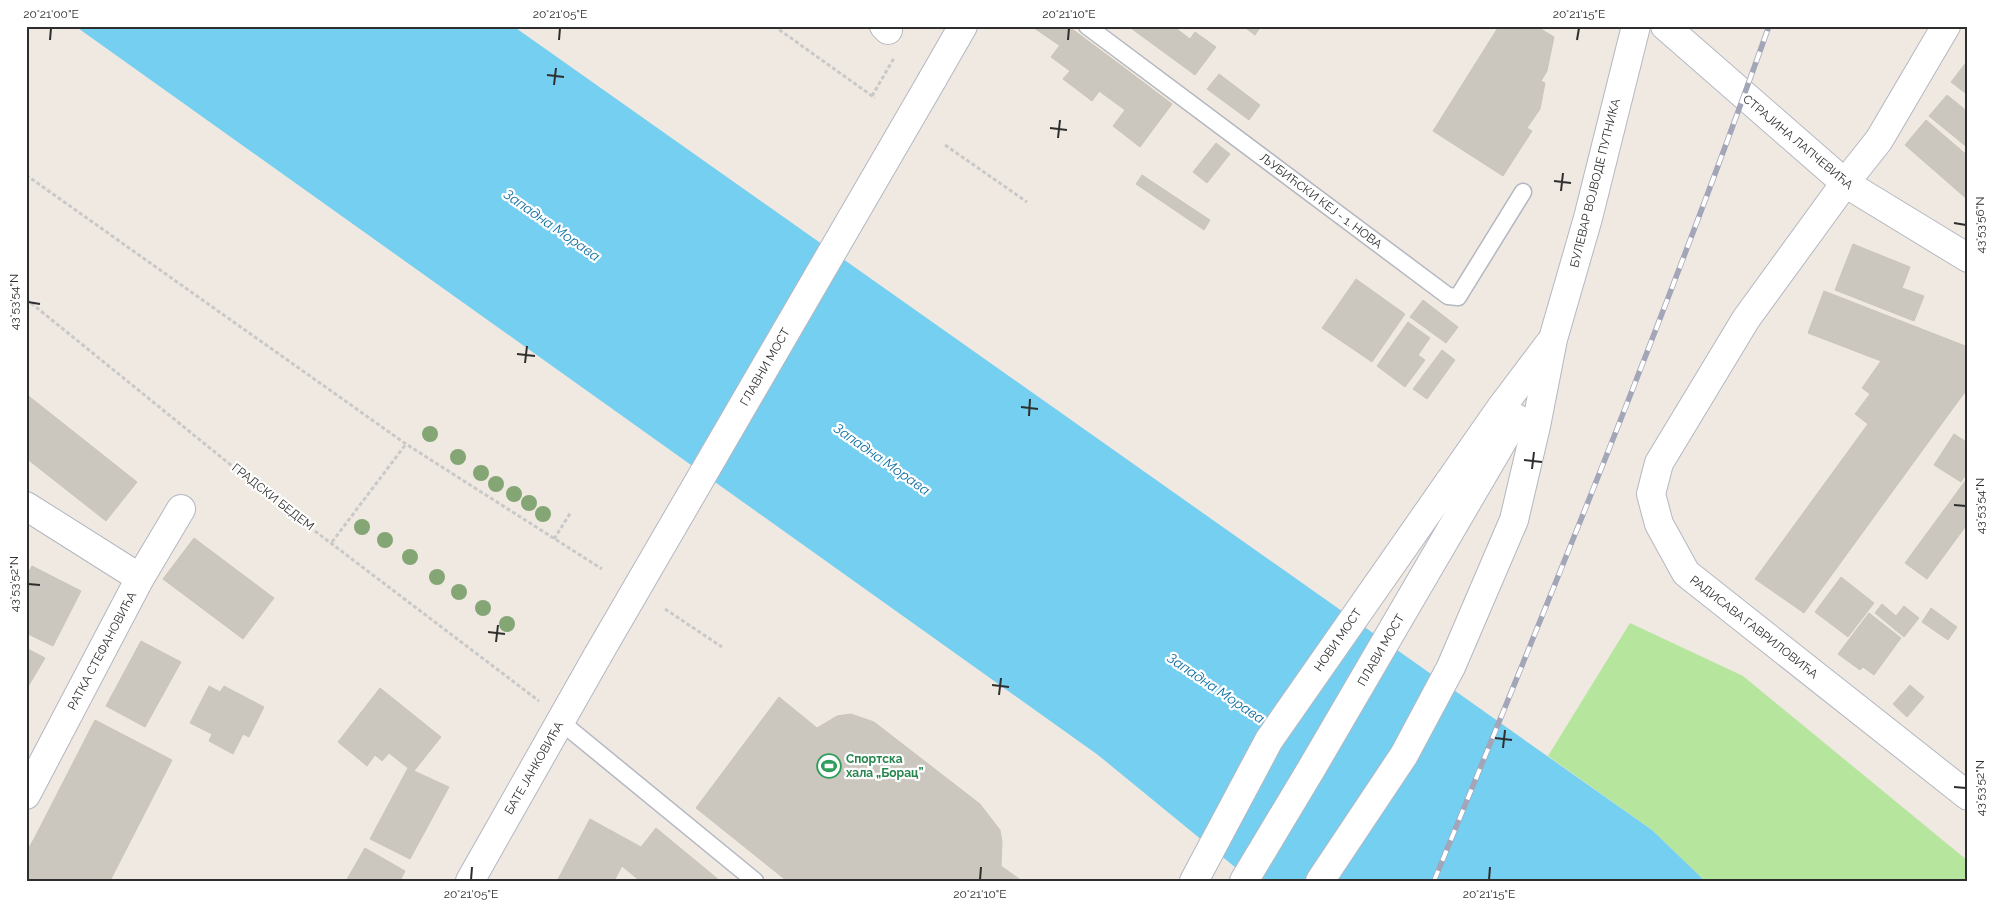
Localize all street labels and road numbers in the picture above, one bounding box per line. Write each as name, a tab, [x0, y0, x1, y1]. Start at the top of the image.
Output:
street label: СТРАЈИНА ЛАПЧЕВИЋА	[1740, 92, 1856, 192]
street label: БУЛЕВАР ВОЈВОДЕ ПУТНИКА	[1567, 97, 1623, 269]
street label: ЉУБИЋСКИ КЕЈ - 1. НОВА	[1257, 151, 1385, 251]
street label: ГЛАВНИ МОСТ	[737, 325, 793, 408]
street label: ГРАДСКИ БЕДЕМ	[229, 461, 317, 533]
street label: РАДИСАВА ГАВРИЛОВИЋА	[1687, 573, 1821, 681]
street label: РАТКА СТЕФАНОВИЋА	[65, 590, 139, 712]
street label: НОВИ МОСТ	[1311, 605, 1365, 674]
street label: ПЛАВИ МОСТ	[1355, 611, 1408, 688]
street label: БАТЕ ЈАНКОВИЋА	[502, 719, 566, 817]

